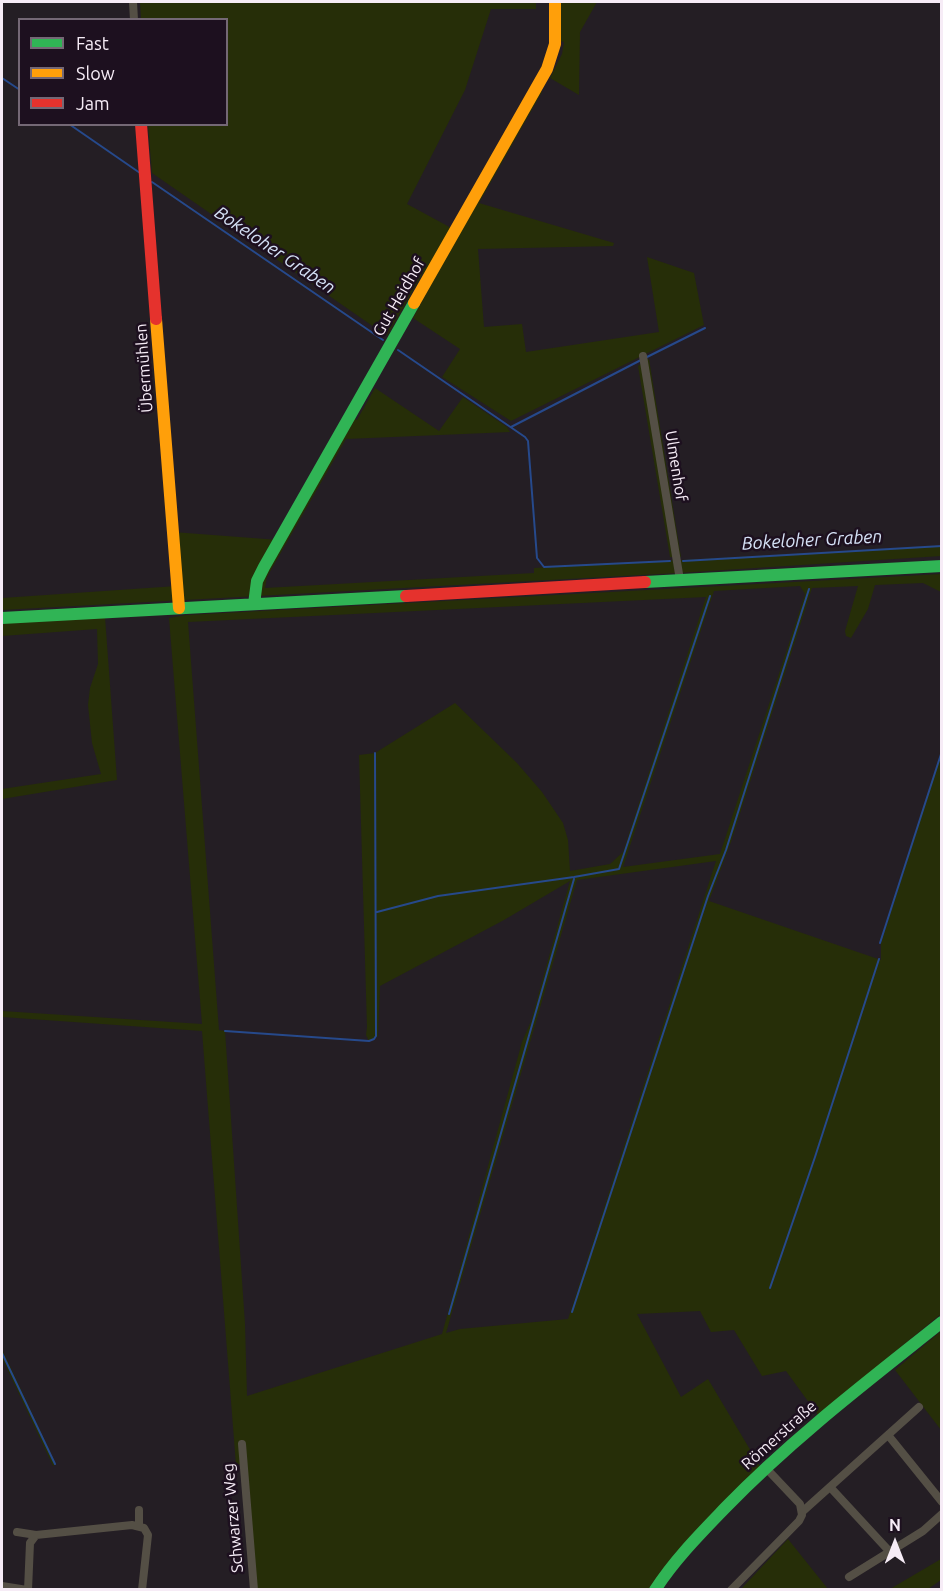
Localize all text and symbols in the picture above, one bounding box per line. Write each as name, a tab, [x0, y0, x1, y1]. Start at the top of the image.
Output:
legend	[18, 18, 228, 126]
text: Fast	[76, 33, 109, 53]
text: Slow	[76, 63, 115, 83]
text: Jam	[76, 93, 110, 113]
water label: Bokeloher Graben	[211, 202, 339, 298]
street label: Gut Heidhof	[369, 254, 429, 340]
street label: Übermühlen	[131, 323, 157, 413]
street label: Ulmenhof	[661, 429, 691, 503]
water label: Bokeloher Graben	[741, 526, 883, 554]
street label: Römerstraße	[738, 1396, 820, 1474]
street label: Schwarzer Weg	[219, 1462, 247, 1574]
north arrow	[865, 1513, 925, 1573]
text: N	[889, 1516, 901, 1534]

